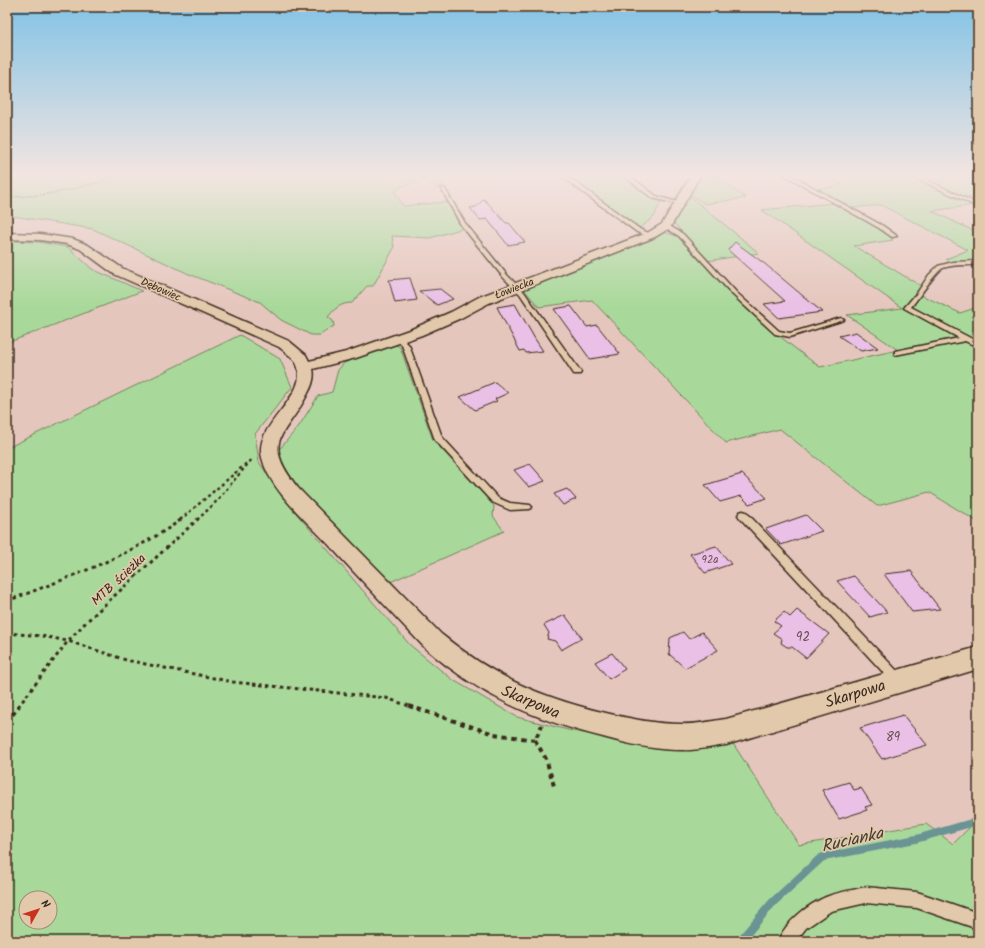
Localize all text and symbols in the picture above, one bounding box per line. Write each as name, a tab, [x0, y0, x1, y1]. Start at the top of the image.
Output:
street label: Dębowiec	[137, 273, 184, 307]
street label: Łowiecka	[492, 273, 537, 305]
street label: MTB ścieżka	[87, 549, 151, 611]
house number: 92a	[702, 551, 718, 569]
house number: 92	[796, 627, 810, 648]
street label: Skarpowa	[822, 673, 889, 715]
street label: Skarpowa	[497, 679, 564, 726]
house number: 89	[886, 727, 901, 748]
water label: Rucianka	[819, 820, 887, 861]
north arrow	[18, 890, 58, 930]
text: N	[36, 896, 54, 913]

